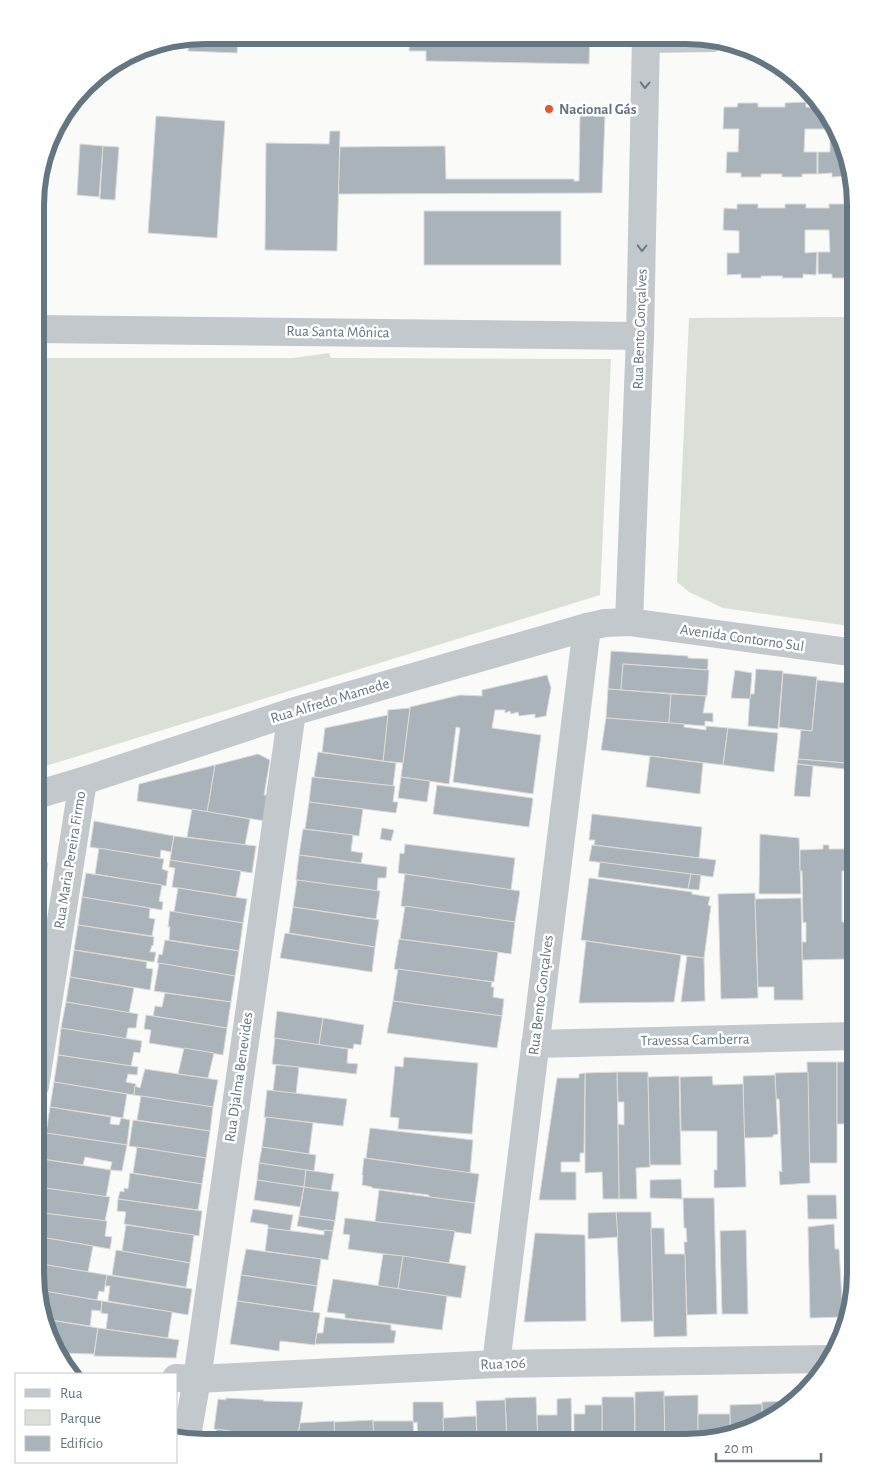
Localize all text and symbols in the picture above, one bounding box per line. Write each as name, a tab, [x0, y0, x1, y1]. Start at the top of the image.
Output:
one-way arrow	[639, 81, 650, 89]
place label: Nacional Gás	[559, 102, 637, 117]
marker: Nacional Gás	[543, 103, 555, 115]
one-way arrow	[637, 244, 647, 252]
street label: Rua Bento Gonçalves	[630, 268, 650, 390]
street label: Rua Santa Mônica	[286, 324, 390, 340]
street label: Avenida Contorno Sul	[679, 622, 805, 654]
street label: Rua Alfredo Mamede	[269, 676, 391, 726]
street label: Rua Maria Pereira Firmo	[52, 790, 88, 930]
street label: Rua Bento Gonçalves	[526, 934, 556, 1056]
street label: Rua Djalma Benevides	[222, 1011, 256, 1143]
street label: Travessa Camberra	[640, 1032, 750, 1048]
street label: Rua 106	[480, 1356, 526, 1372]
legend	[15, 1373, 178, 1463]
text: Rua	[60, 1386, 83, 1401]
text: Parque	[60, 1411, 101, 1426]
scale bar	[716, 1430, 821, 1462]
text: Edifício	[60, 1436, 103, 1451]
text: 20 m	[724, 1441, 753, 1456]

